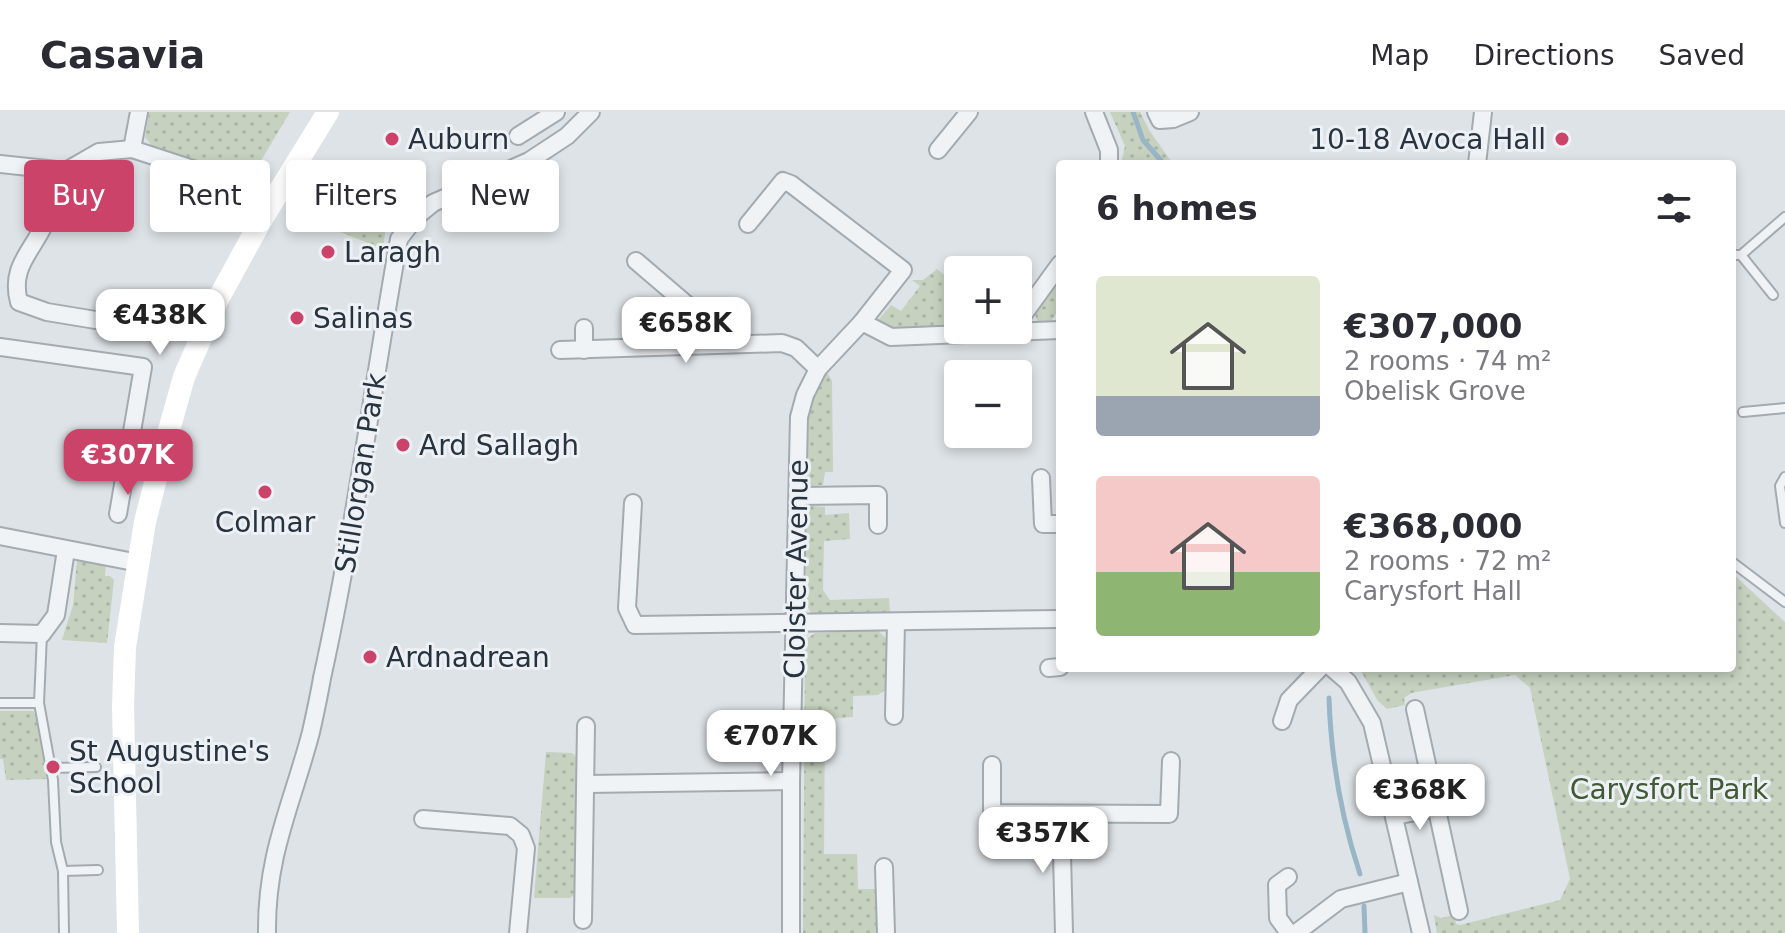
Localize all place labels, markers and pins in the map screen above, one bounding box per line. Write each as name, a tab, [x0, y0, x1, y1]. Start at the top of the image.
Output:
place label: Auburn	[408, 123, 509, 156]
place label: 10-18 Avoca Hall	[1309, 123, 1546, 156]
marker: Auburn	[383, 130, 401, 148]
marker: 10-18 Avoca Hall	[1553, 130, 1571, 148]
place label: Laragh	[344, 236, 441, 269]
marker: Laragh	[319, 243, 337, 261]
pin: €438K	[104, 289, 216, 357]
pin: €658K	[630, 297, 742, 365]
place label: Salinas	[313, 302, 413, 335]
marker: Salinas	[288, 309, 306, 327]
pin: €307K	[72, 429, 184, 497]
place label: Ard Sallagh	[419, 429, 579, 462]
marker: Ard Sallagh	[394, 436, 412, 454]
marker: Colmar	[256, 483, 274, 501]
place label: Colmar	[215, 506, 316, 539]
place label: Ardnadrean	[386, 641, 550, 674]
marker: Ardnadrean	[361, 648, 379, 666]
pin: €707K	[715, 710, 827, 778]
place label: St Augustine's School	[69, 735, 270, 800]
marker: St Augustine's School	[44, 758, 62, 776]
pin: €368K	[1364, 764, 1476, 832]
pin: €357K	[987, 807, 1099, 875]

